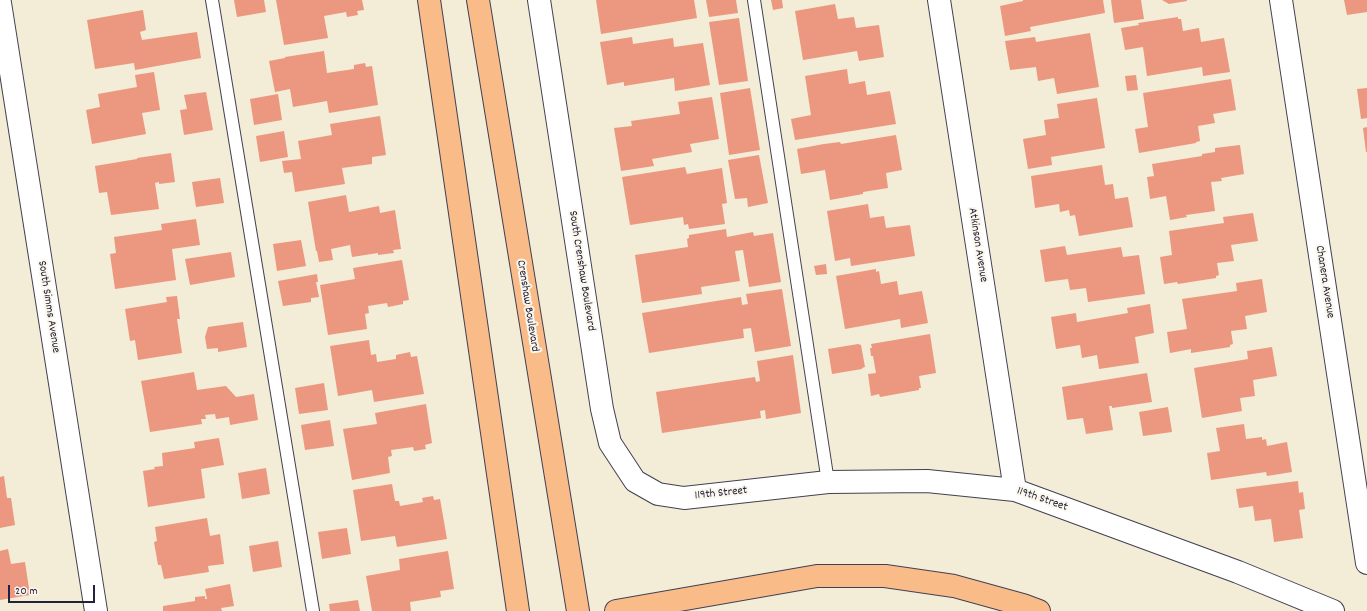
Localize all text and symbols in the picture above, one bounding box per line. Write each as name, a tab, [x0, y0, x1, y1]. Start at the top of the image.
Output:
street label: Atkinson Avenue	[964, 207, 990, 283]
street label: South Crenshaw Boulevard	[564, 210, 598, 332]
street label: Chanera Avenue	[1311, 245, 1337, 319]
street label: Crenshaw Boulevard	[513, 259, 541, 353]
street label: South Simms Avenue	[34, 260, 62, 354]
street label: 119th Street	[694, 484, 748, 504]
street label: 119th Street	[1015, 485, 1069, 515]
scale bar	[10, 577, 97, 603]
text: 20 m	[15, 583, 38, 600]

